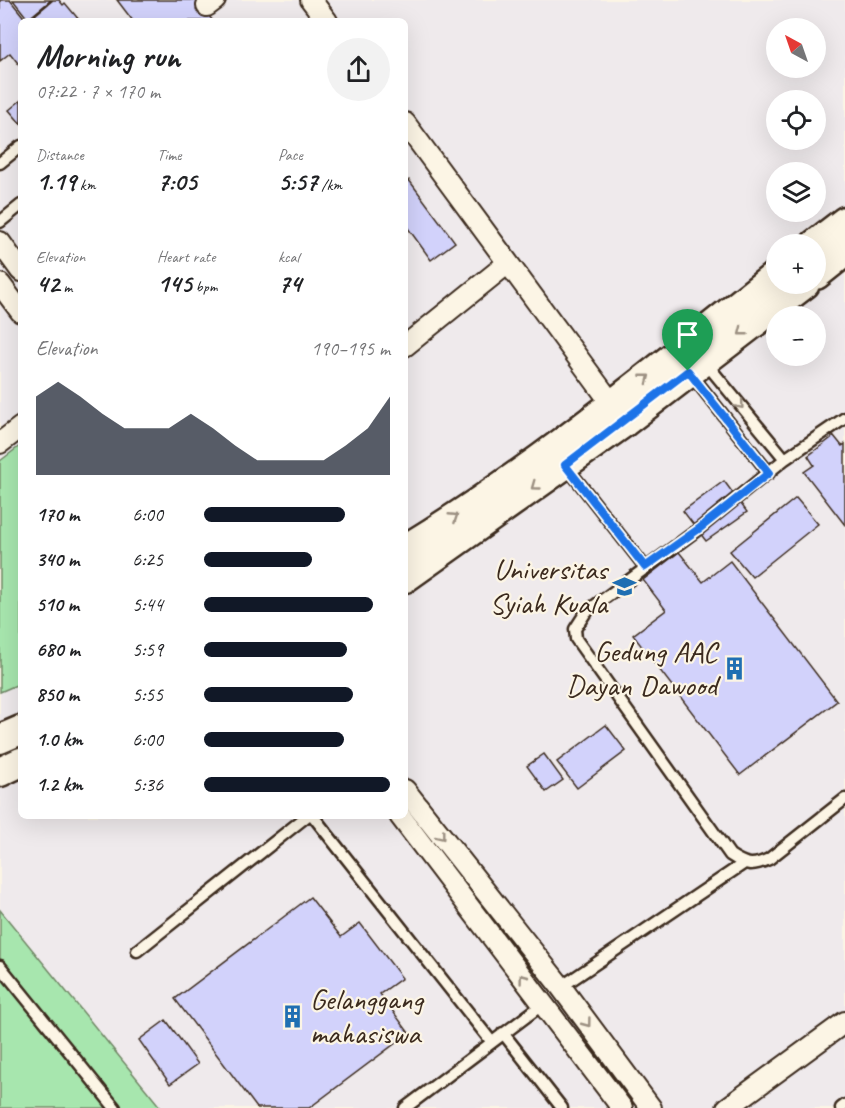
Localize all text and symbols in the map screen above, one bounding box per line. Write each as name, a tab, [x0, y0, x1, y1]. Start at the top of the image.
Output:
north arrow	[766, 18, 826, 78]
map controls	[766, 18, 826, 366]
text: Morning run	[36, 35, 180, 77]
button: share	[327, 38, 390, 101]
text: 07:22 · 7 × 170 m	[36, 79, 160, 104]
button: locate	[766, 90, 826, 150]
text: Distance	[36, 145, 84, 165]
text: Time	[157, 145, 181, 165]
text: Pace	[278, 145, 303, 165]
button: layers	[766, 162, 826, 222]
text: 1.19	[36, 165, 76, 198]
text: 7:05	[157, 165, 197, 198]
text: 5:57	[278, 165, 317, 198]
text: km	[76, 175, 95, 195]
text: /km	[317, 175, 342, 195]
button: +	[766, 234, 826, 294]
text: Elevation	[36, 247, 85, 267]
text: Heart rate	[157, 247, 215, 267]
text: kcal	[278, 247, 299, 267]
text: 42	[36, 267, 59, 300]
text: 145	[157, 267, 192, 300]
text: 74	[278, 267, 301, 300]
text: m	[59, 277, 72, 297]
text: bpm	[192, 277, 218, 297]
button: −	[766, 306, 826, 366]
pin	[662, 309, 713, 371]
icon: arrive	[671, 318, 704, 351]
one-way arrow	[738, 325, 749, 336]
text: Elevation	[36, 336, 98, 361]
text: 190–195 m	[311, 336, 390, 361]
one-way arrow	[639, 374, 650, 385]
one-way arrow	[733, 398, 744, 409]
one-way arrow	[531, 479, 542, 490]
text: 170 m	[36, 502, 79, 527]
text: 6:00	[132, 502, 163, 527]
one-way arrow	[448, 514, 459, 525]
text: 340 m	[36, 547, 79, 572]
text: 6:25	[132, 547, 163, 572]
place label: Universitas Syiah Kuala	[489, 550, 610, 622]
school or university icon: Universitas Syiah Kuala	[612, 573, 638, 599]
text: 510 m	[36, 592, 79, 617]
text: 5:44	[132, 592, 163, 617]
place label: Gedung AAC Dayan Dawood	[566, 632, 721, 704]
text: 680 m	[36, 637, 80, 662]
text: 5:59	[132, 637, 163, 662]
building icon: Gedung AAC Dayan Dawood	[722, 655, 748, 681]
text: 850 m	[36, 682, 79, 707]
text: 5:55	[132, 682, 163, 707]
text: 1.0 km	[36, 727, 83, 752]
text: 6:00	[132, 727, 163, 752]
text: 1.2 km	[36, 772, 83, 797]
text: 5:36	[132, 772, 163, 797]
one-way arrow	[434, 829, 445, 840]
one-way arrow	[519, 974, 530, 985]
place label: Gelanggang mahasiswa	[310, 980, 425, 1052]
building icon: Gelanggang mahasiswa	[279, 1003, 305, 1029]
one-way arrow	[580, 1016, 591, 1027]

